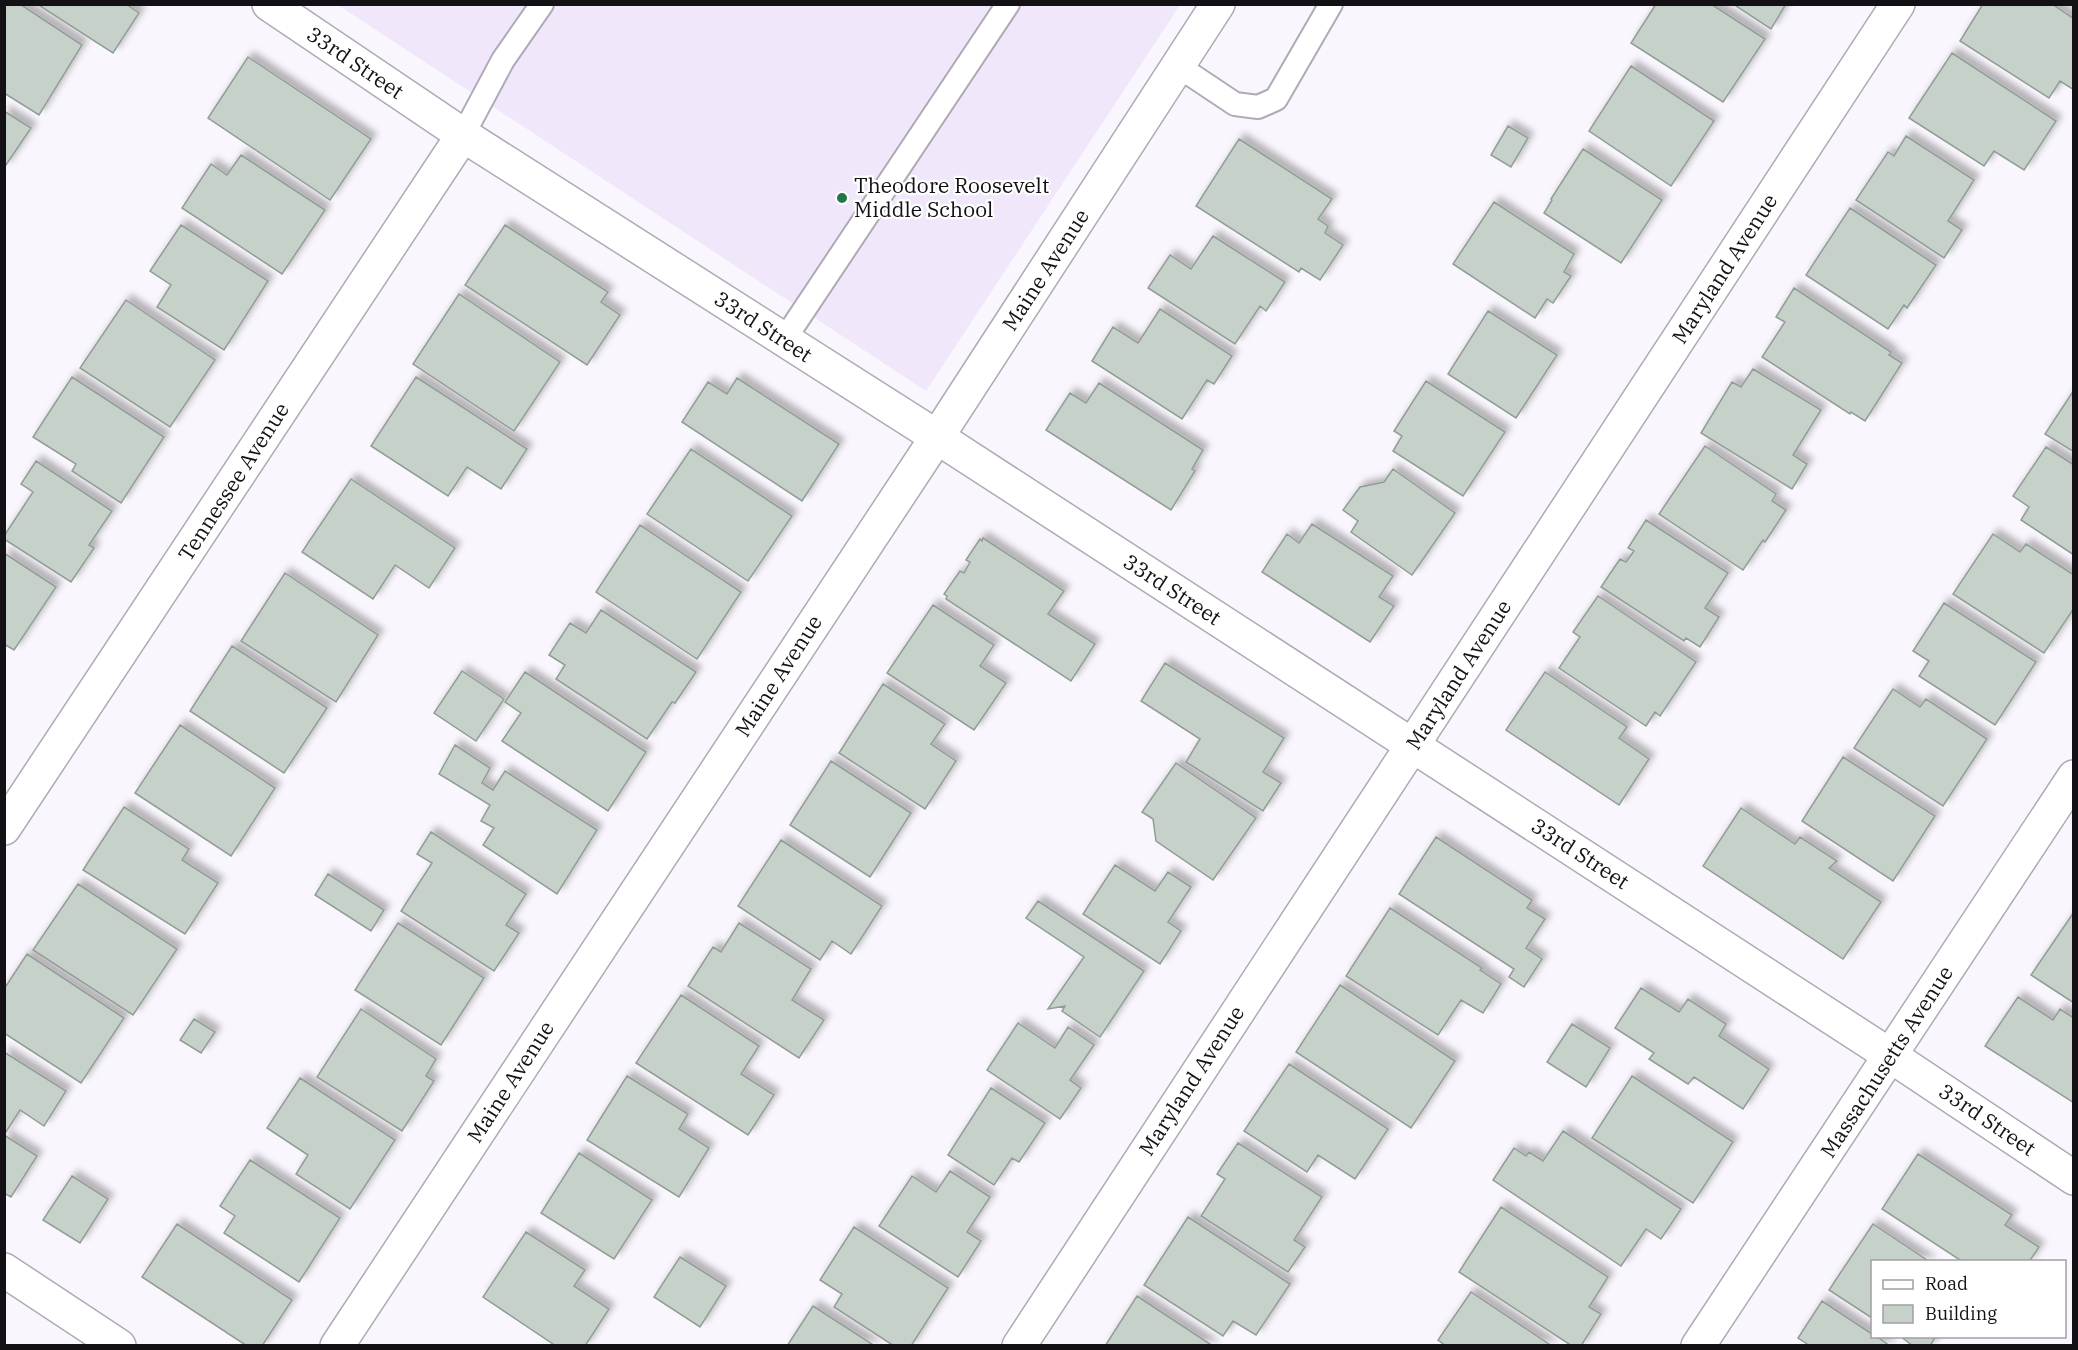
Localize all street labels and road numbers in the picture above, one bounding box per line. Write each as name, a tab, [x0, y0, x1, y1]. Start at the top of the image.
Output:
street label: 33rd Street	[302, 19, 409, 105]
street label: Maryland Avenue	[1665, 188, 1783, 349]
street label: Maine Avenue	[995, 203, 1095, 336]
street label: 33rd Street	[709, 284, 818, 368]
street label: Tennessee Avenue	[171, 397, 295, 566]
street label: 33rd Street	[1118, 547, 1227, 631]
street label: Maryland Avenue	[1399, 594, 1517, 755]
street label: Maine Avenue	[728, 609, 828, 742]
street label: 33rd Street	[1526, 811, 1635, 895]
street label: Massachusetts Avenue	[1814, 960, 1959, 1163]
street label: Maryland Avenue	[1132, 1000, 1250, 1161]
street label: Maine Avenue	[460, 1015, 560, 1148]
street label: 33rd Street	[1934, 1076, 2041, 1162]

